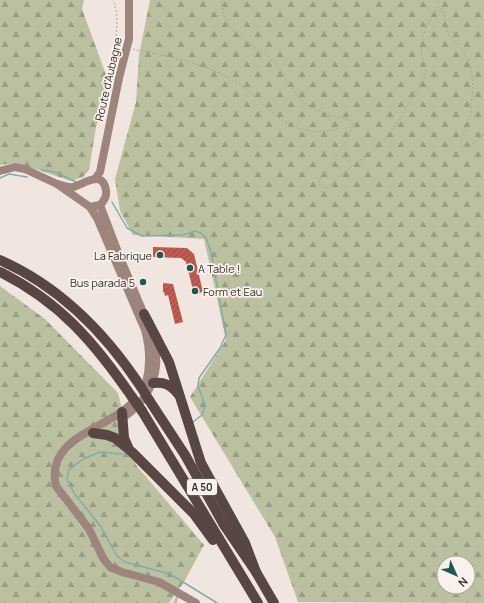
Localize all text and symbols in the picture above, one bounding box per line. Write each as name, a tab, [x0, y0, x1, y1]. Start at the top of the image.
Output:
street label: Route d'Aubagne	[91, 35, 125, 123]
place label: La Fabrique	[94, 248, 153, 263]
marker: La Fabrique	[155, 250, 165, 260]
place label: A Table !	[198, 261, 240, 276]
marker: A Table !	[185, 263, 195, 273]
place label: Bus parada 5	[70, 275, 135, 290]
marker: Bus parada 5	[138, 277, 148, 287]
place label: Form et Eau	[203, 284, 262, 299]
marker: Form et Eau	[190, 286, 200, 296]
road number: A 50	[187, 479, 217, 495]
north arrow	[436, 555, 476, 595]
text: N	[455, 574, 472, 591]

